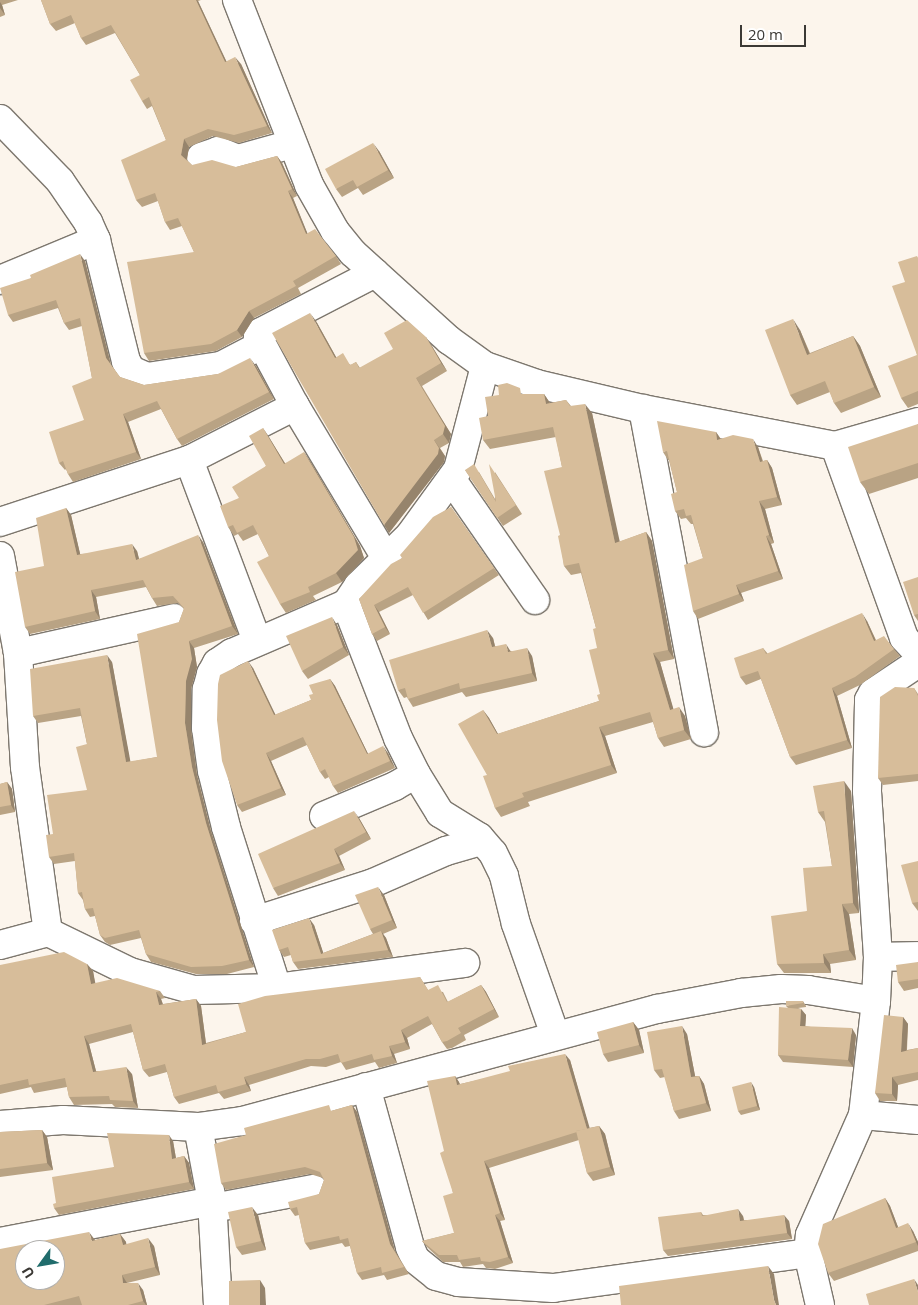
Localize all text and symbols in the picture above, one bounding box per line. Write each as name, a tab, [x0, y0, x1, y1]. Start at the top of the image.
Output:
scale bar	[743, 15, 809, 47]
text: 20 m	[748, 24, 783, 44]
north arrow	[15, 1240, 65, 1290]
text: U	[17, 1263, 39, 1282]

